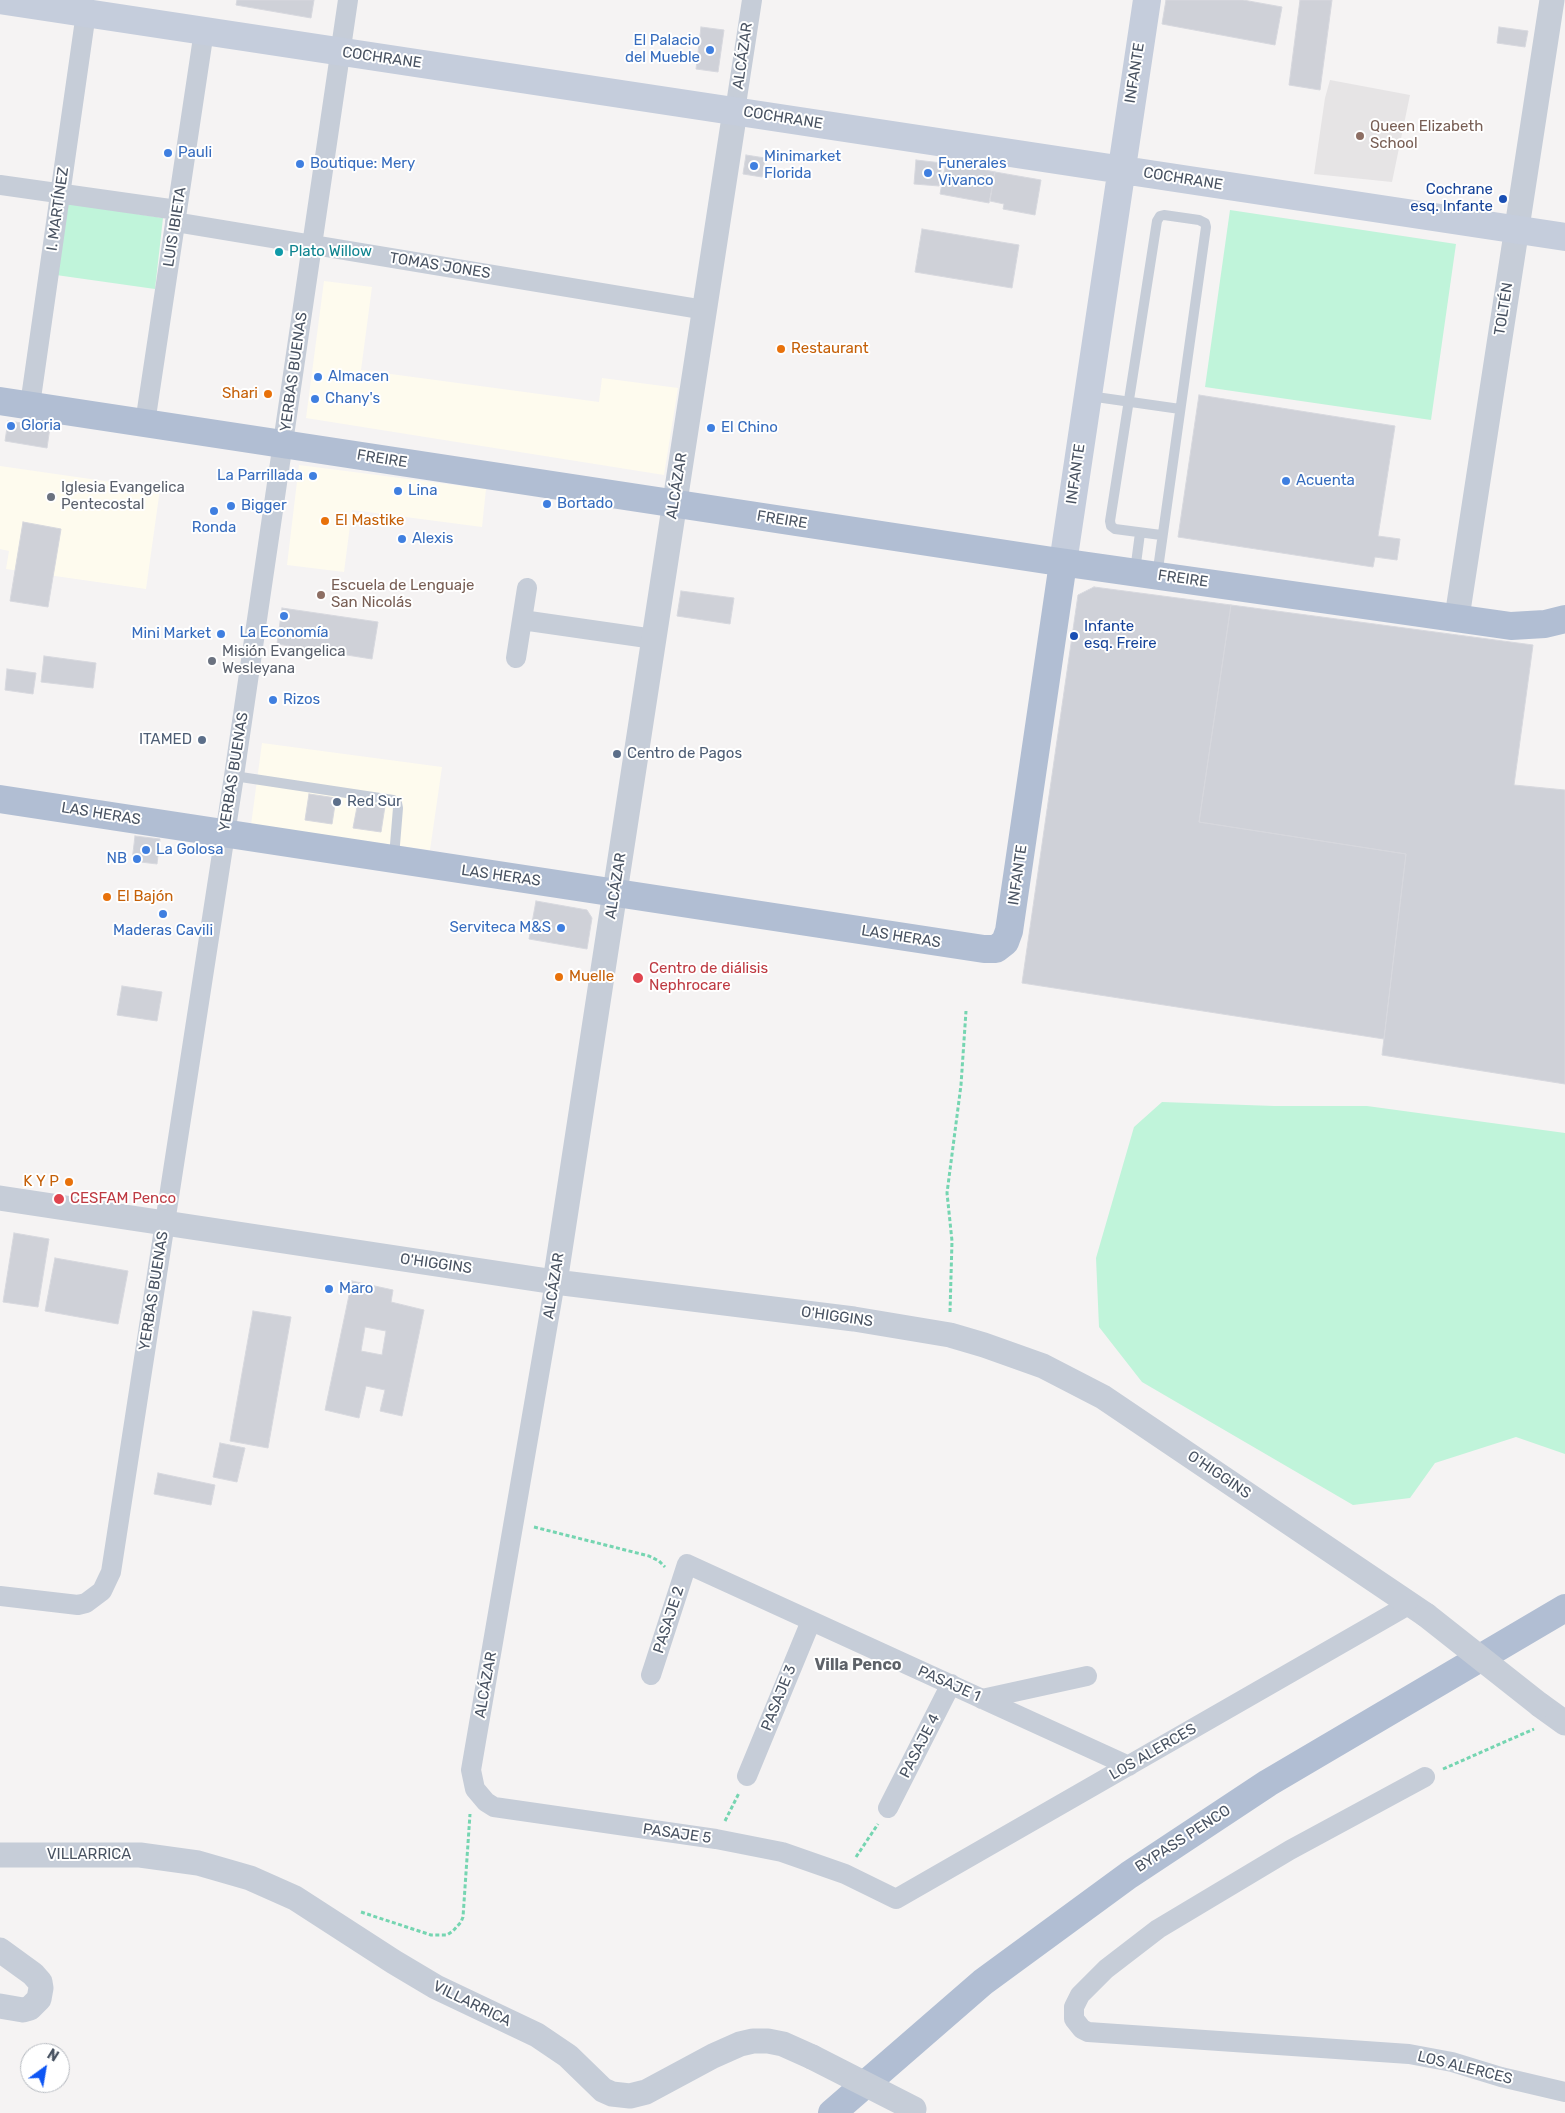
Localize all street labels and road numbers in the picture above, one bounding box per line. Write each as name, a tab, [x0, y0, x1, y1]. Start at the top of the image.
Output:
street label: ALCÁZAR	[729, 21, 757, 91]
street label: INFANTE	[1121, 42, 1149, 104]
street label: COCHRANE	[341, 44, 423, 72]
street label: COCHRANE	[742, 103, 824, 133]
street label: COCHRANE	[1142, 164, 1224, 194]
street label: I. MARTÍNEZ	[43, 166, 73, 252]
street label: LUIS IBIETA	[160, 186, 190, 268]
street label: TOMAS JONES	[388, 249, 492, 283]
street label: TOLTÉN	[1491, 281, 1517, 337]
street label: YERBAS BUENAS	[277, 311, 311, 433]
street label: INFANTE	[1063, 443, 1089, 505]
street label: FREIRE	[356, 446, 408, 472]
street label: ALCÁZAR	[663, 451, 691, 521]
street label: FREIRE	[756, 507, 808, 533]
street label: FREIRE	[1157, 567, 1209, 591]
street label: YERBAS BUENAS	[216, 711, 252, 833]
street label: LAS HERAS	[60, 799, 142, 829]
street label: INFANTE	[1005, 844, 1031, 906]
street label: ALCÁZAR	[602, 851, 630, 921]
street label: LAS HERAS	[460, 862, 542, 890]
street label: LAS HERAS	[860, 922, 942, 952]
street label: YERBAS BUENAS	[136, 1230, 172, 1352]
street label: O'HIGGINS	[399, 1250, 473, 1278]
street label: ALCÁZAR	[540, 1251, 568, 1321]
street label: O'HIGGINS	[800, 1303, 874, 1331]
street label: O'HIGGINS	[1184, 1447, 1254, 1503]
street label: PASAJE 2	[650, 1584, 688, 1656]
street label: ALCÁZAR	[471, 1650, 501, 1720]
street label: PASAJE 1	[915, 1662, 983, 1706]
street label: PASAJE 3	[758, 1663, 800, 1733]
street label: PASAJE 4	[896, 1711, 944, 1781]
street label: LOS ALERCES	[1106, 1720, 1200, 1784]
street label: BYPASS PENCO	[1132, 1802, 1234, 1876]
street label: PASAJE 5	[641, 1820, 713, 1848]
street label: VILLARRICA	[47, 1846, 131, 1864]
street label: VILLARRICA	[430, 1977, 514, 2031]
street label: LOS ALERCES	[1416, 2048, 1514, 2088]

